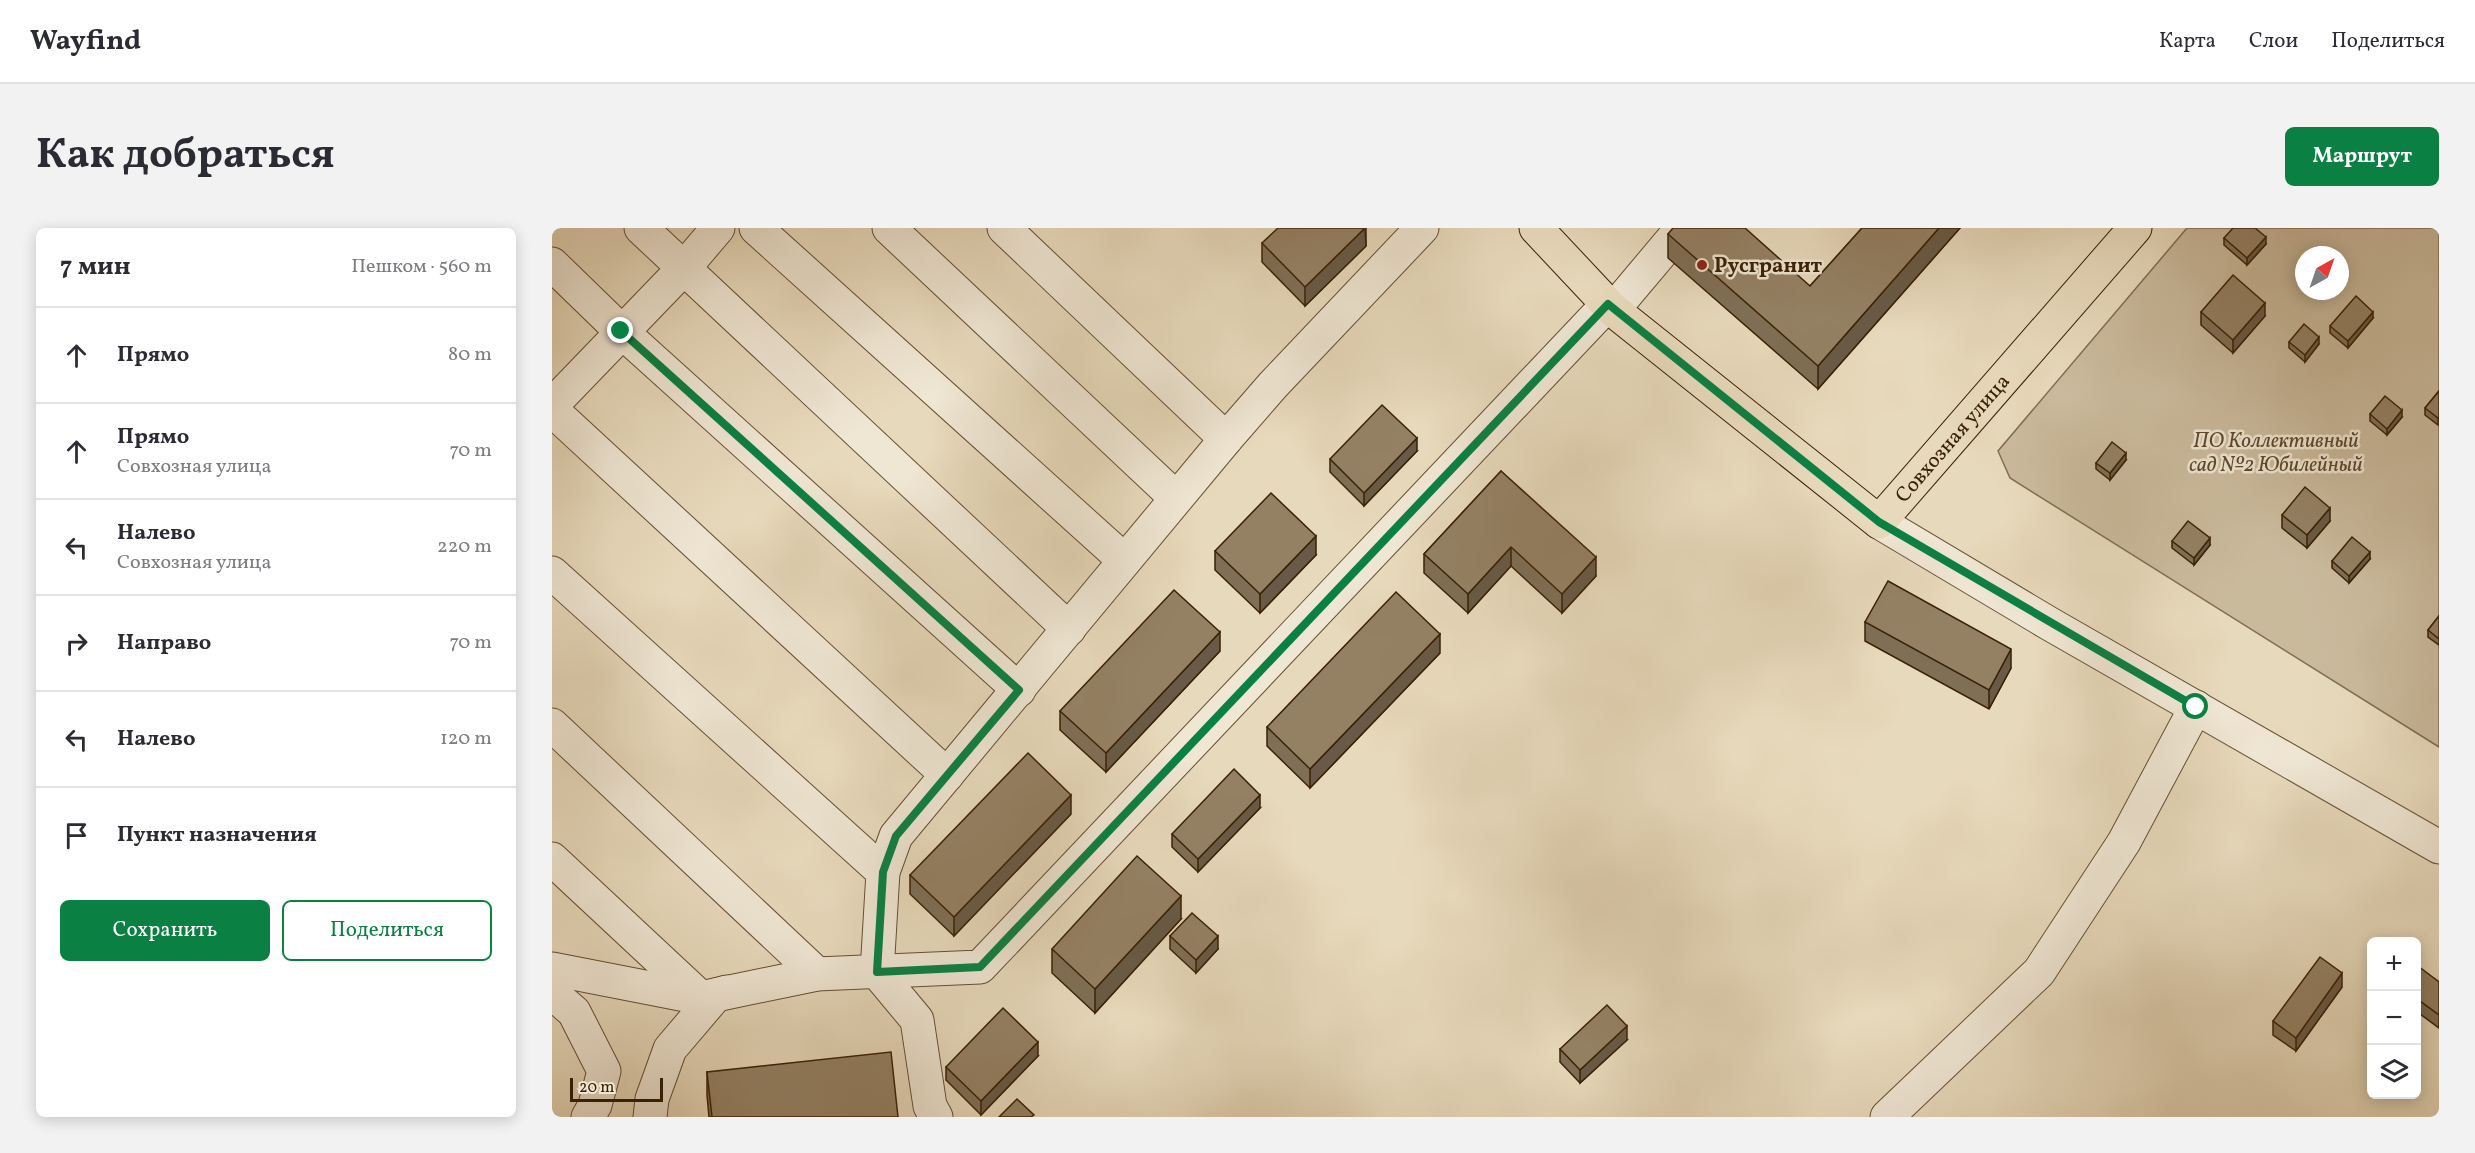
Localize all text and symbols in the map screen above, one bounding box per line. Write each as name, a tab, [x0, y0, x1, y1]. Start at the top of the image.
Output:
text: Wayfind	[30, 22, 141, 61]
text: Карта	[2159, 27, 2216, 56]
text: Слои	[2249, 27, 2298, 56]
text: Поделиться	[2331, 27, 2445, 56]
text: Как добраться	[36, 127, 335, 186]
button: Маршрут	[2285, 127, 2439, 186]
north arrow	[2295, 246, 2349, 300]
text: 7 мин	[60, 249, 131, 285]
place label: Русгранит	[1714, 252, 1822, 281]
text: Пешком · 560 m	[351, 253, 492, 281]
marker: Русгранит	[1695, 258, 1709, 272]
route end	[607, 317, 633, 343]
icon: ahead	[60, 339, 93, 372]
text: Прямо	[117, 340, 189, 371]
text: 80 m	[448, 341, 492, 369]
street label: Совхозная улица	[1889, 368, 2017, 510]
text: Прямо	[117, 422, 189, 453]
park label: ПО Коллективный сад №2 Юбилейный	[2189, 427, 2363, 480]
icon: ahead	[60, 435, 93, 468]
text: 70 m	[449, 437, 492, 465]
text: Совхозная улица	[117, 453, 271, 481]
text: Налево	[117, 518, 196, 549]
icon: left	[60, 531, 93, 564]
text: 220 m	[437, 533, 492, 561]
text: Совхозная улица	[117, 549, 271, 577]
icon: right	[60, 627, 93, 660]
text: Направо	[117, 628, 211, 659]
text: 70 m	[449, 629, 492, 657]
route start	[2182, 693, 2208, 719]
icon: left	[60, 723, 93, 756]
text: Налево	[117, 724, 196, 755]
text: 120 m	[440, 725, 492, 753]
icon: arrive	[60, 819, 93, 852]
text: Пункт назначения	[117, 820, 317, 851]
button: Сохранить	[60, 900, 270, 961]
button: Поделиться	[282, 900, 492, 961]
map controls	[2367, 937, 2421, 1099]
button: +	[2367, 937, 2421, 991]
button: −	[2367, 991, 2421, 1045]
button: layers	[2367, 1045, 2421, 1099]
scale bar	[570, 1075, 663, 1102]
text: 20 m	[579, 1077, 614, 1099]

